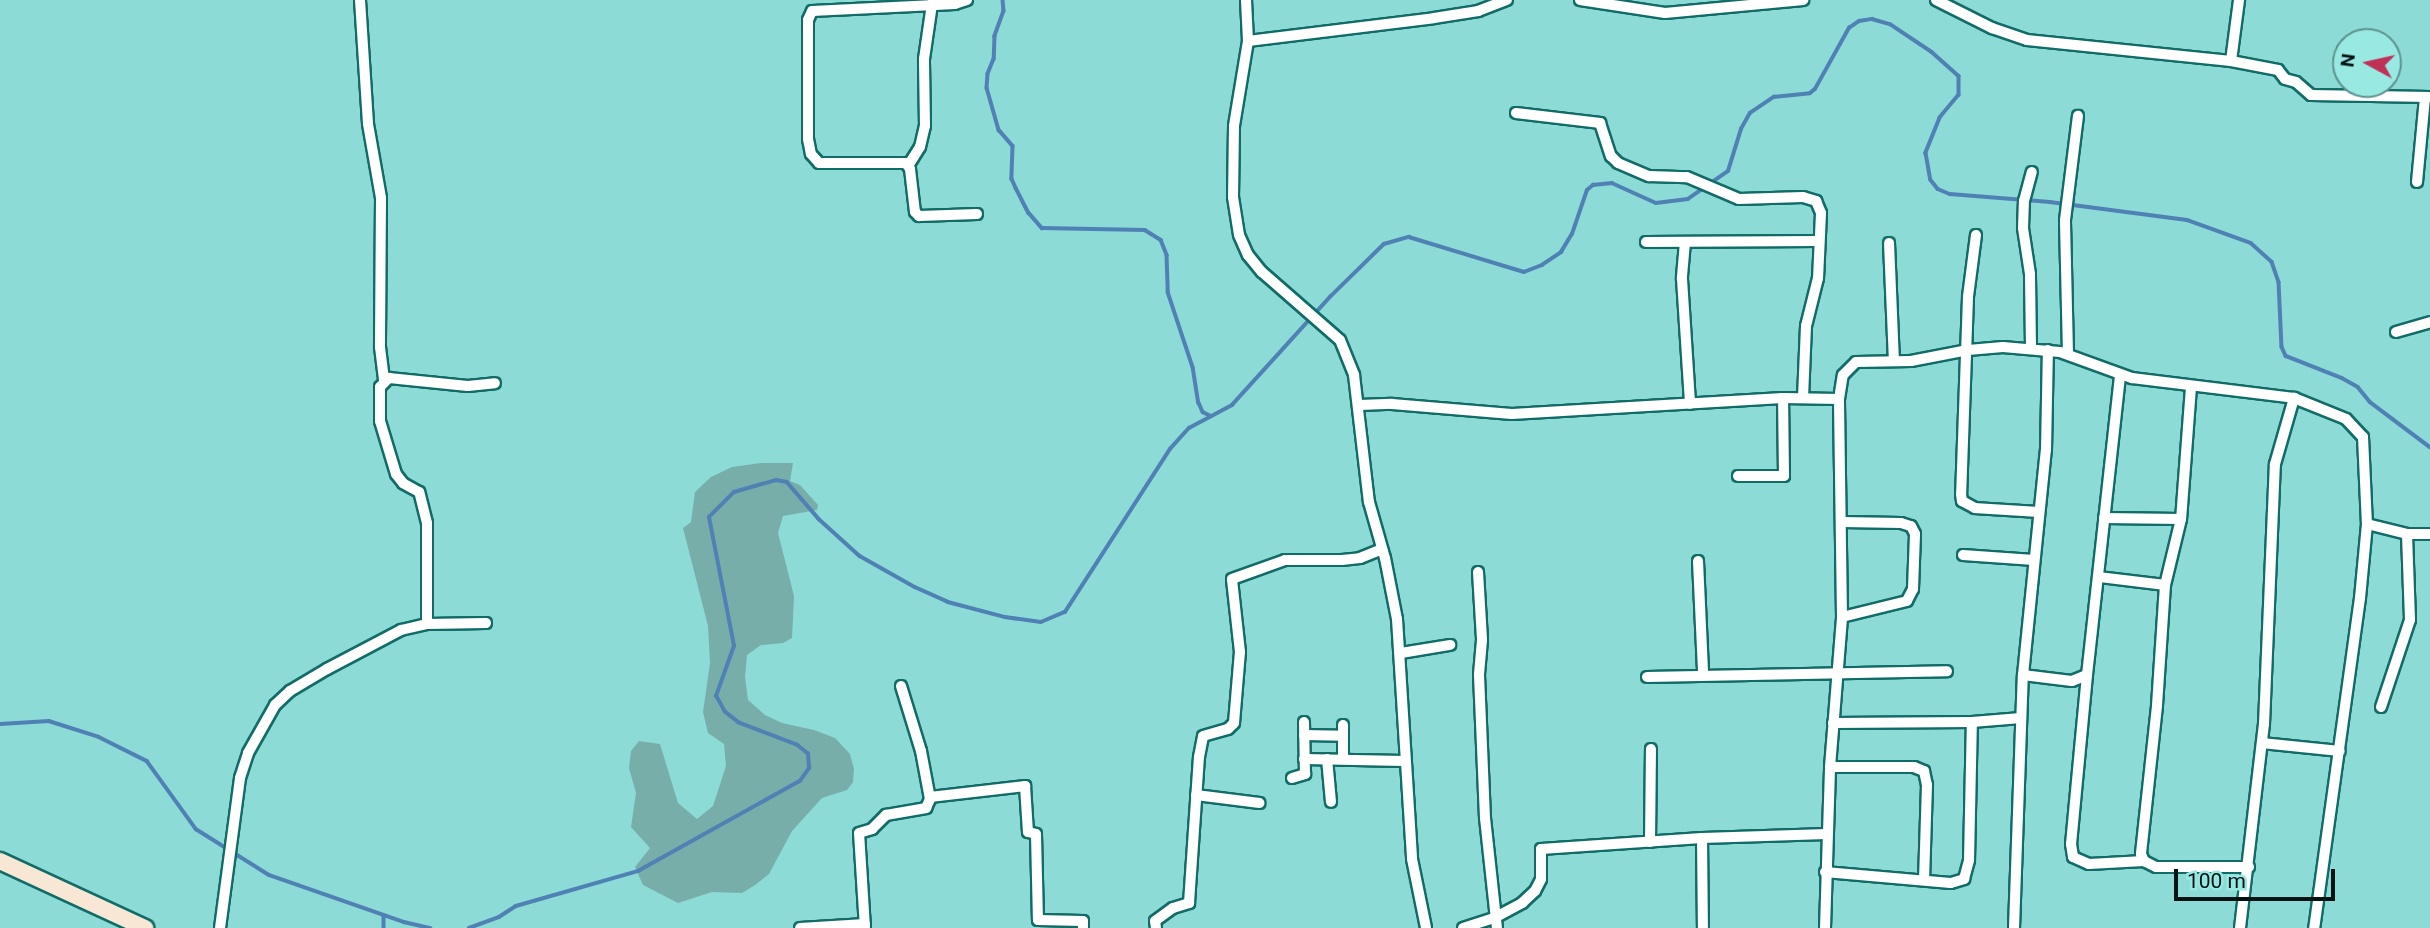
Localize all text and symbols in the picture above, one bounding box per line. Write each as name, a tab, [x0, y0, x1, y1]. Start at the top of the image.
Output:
north arrow	[2332, 28, 2402, 98]
text: N	[2335, 52, 2360, 69]
scale bar	[2178, 855, 2339, 899]
text: 100 m	[2187, 869, 2246, 893]

